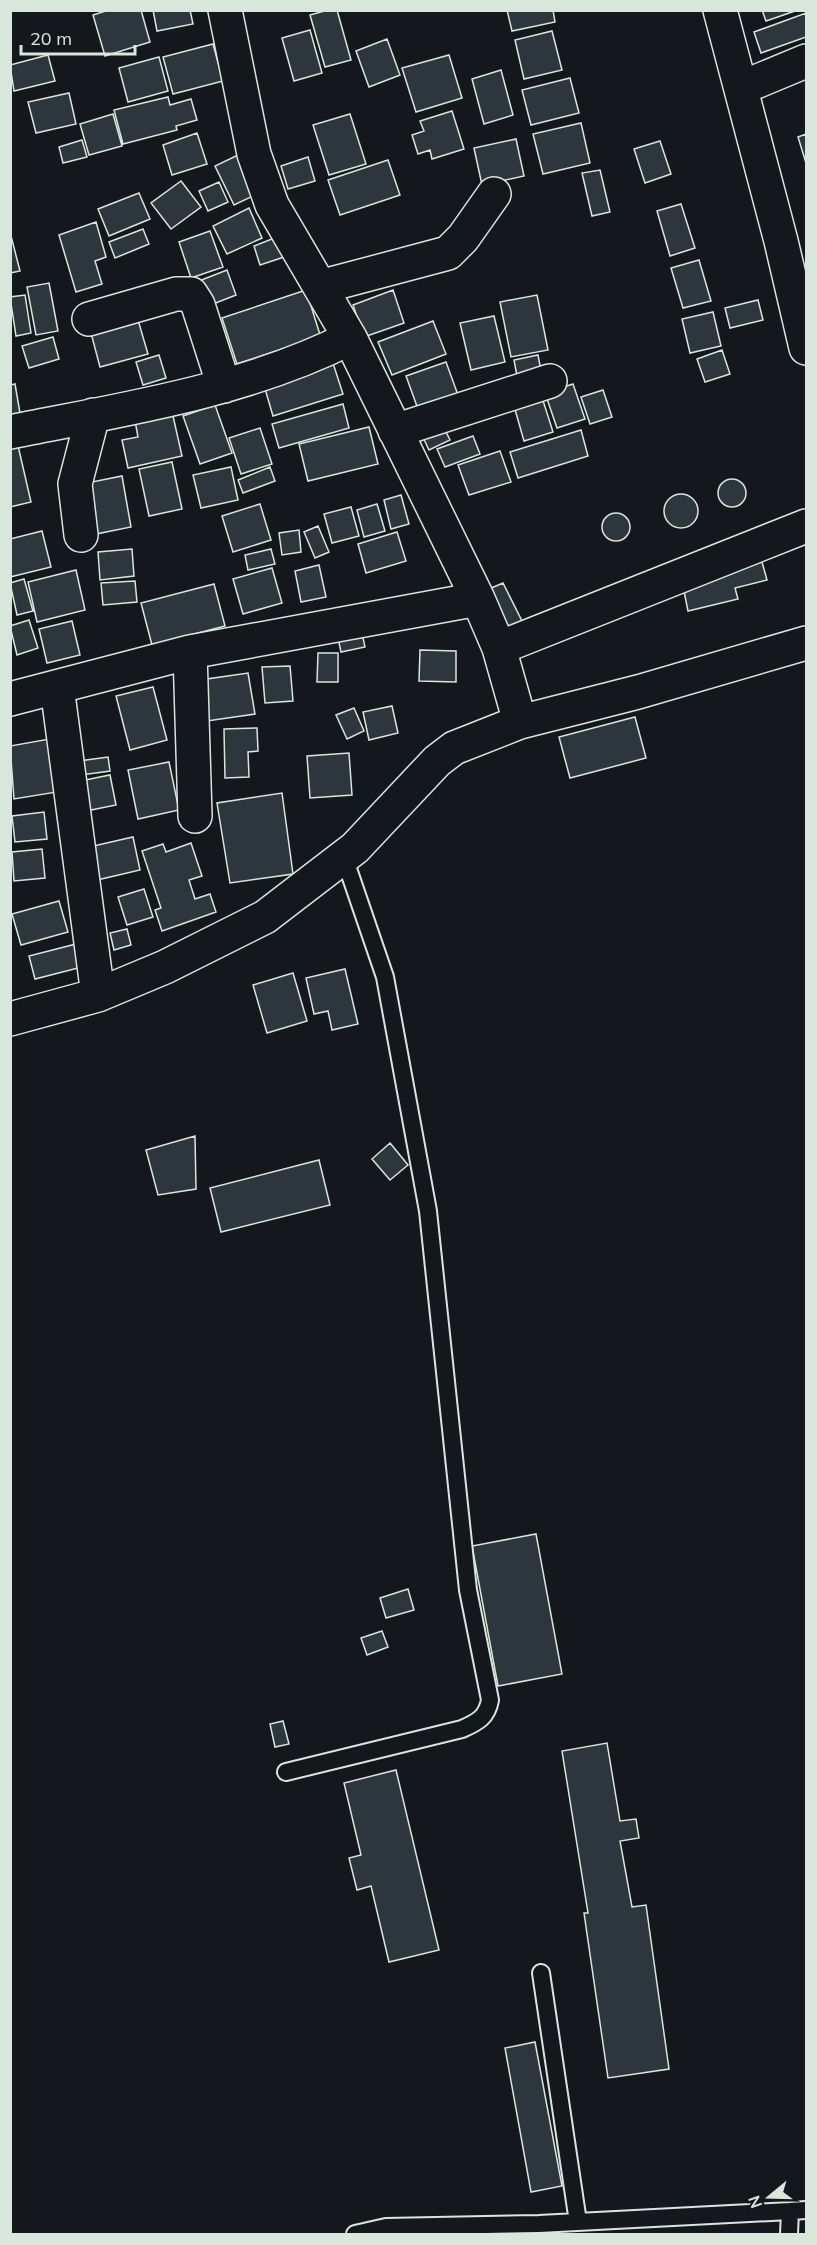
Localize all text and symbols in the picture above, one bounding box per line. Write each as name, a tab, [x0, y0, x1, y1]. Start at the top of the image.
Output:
scale bar	[21, 18, 135, 56]
text: 20 m	[30, 27, 72, 50]
north arrow	[739, 2167, 799, 2227]
text: N	[743, 2193, 766, 2211]

